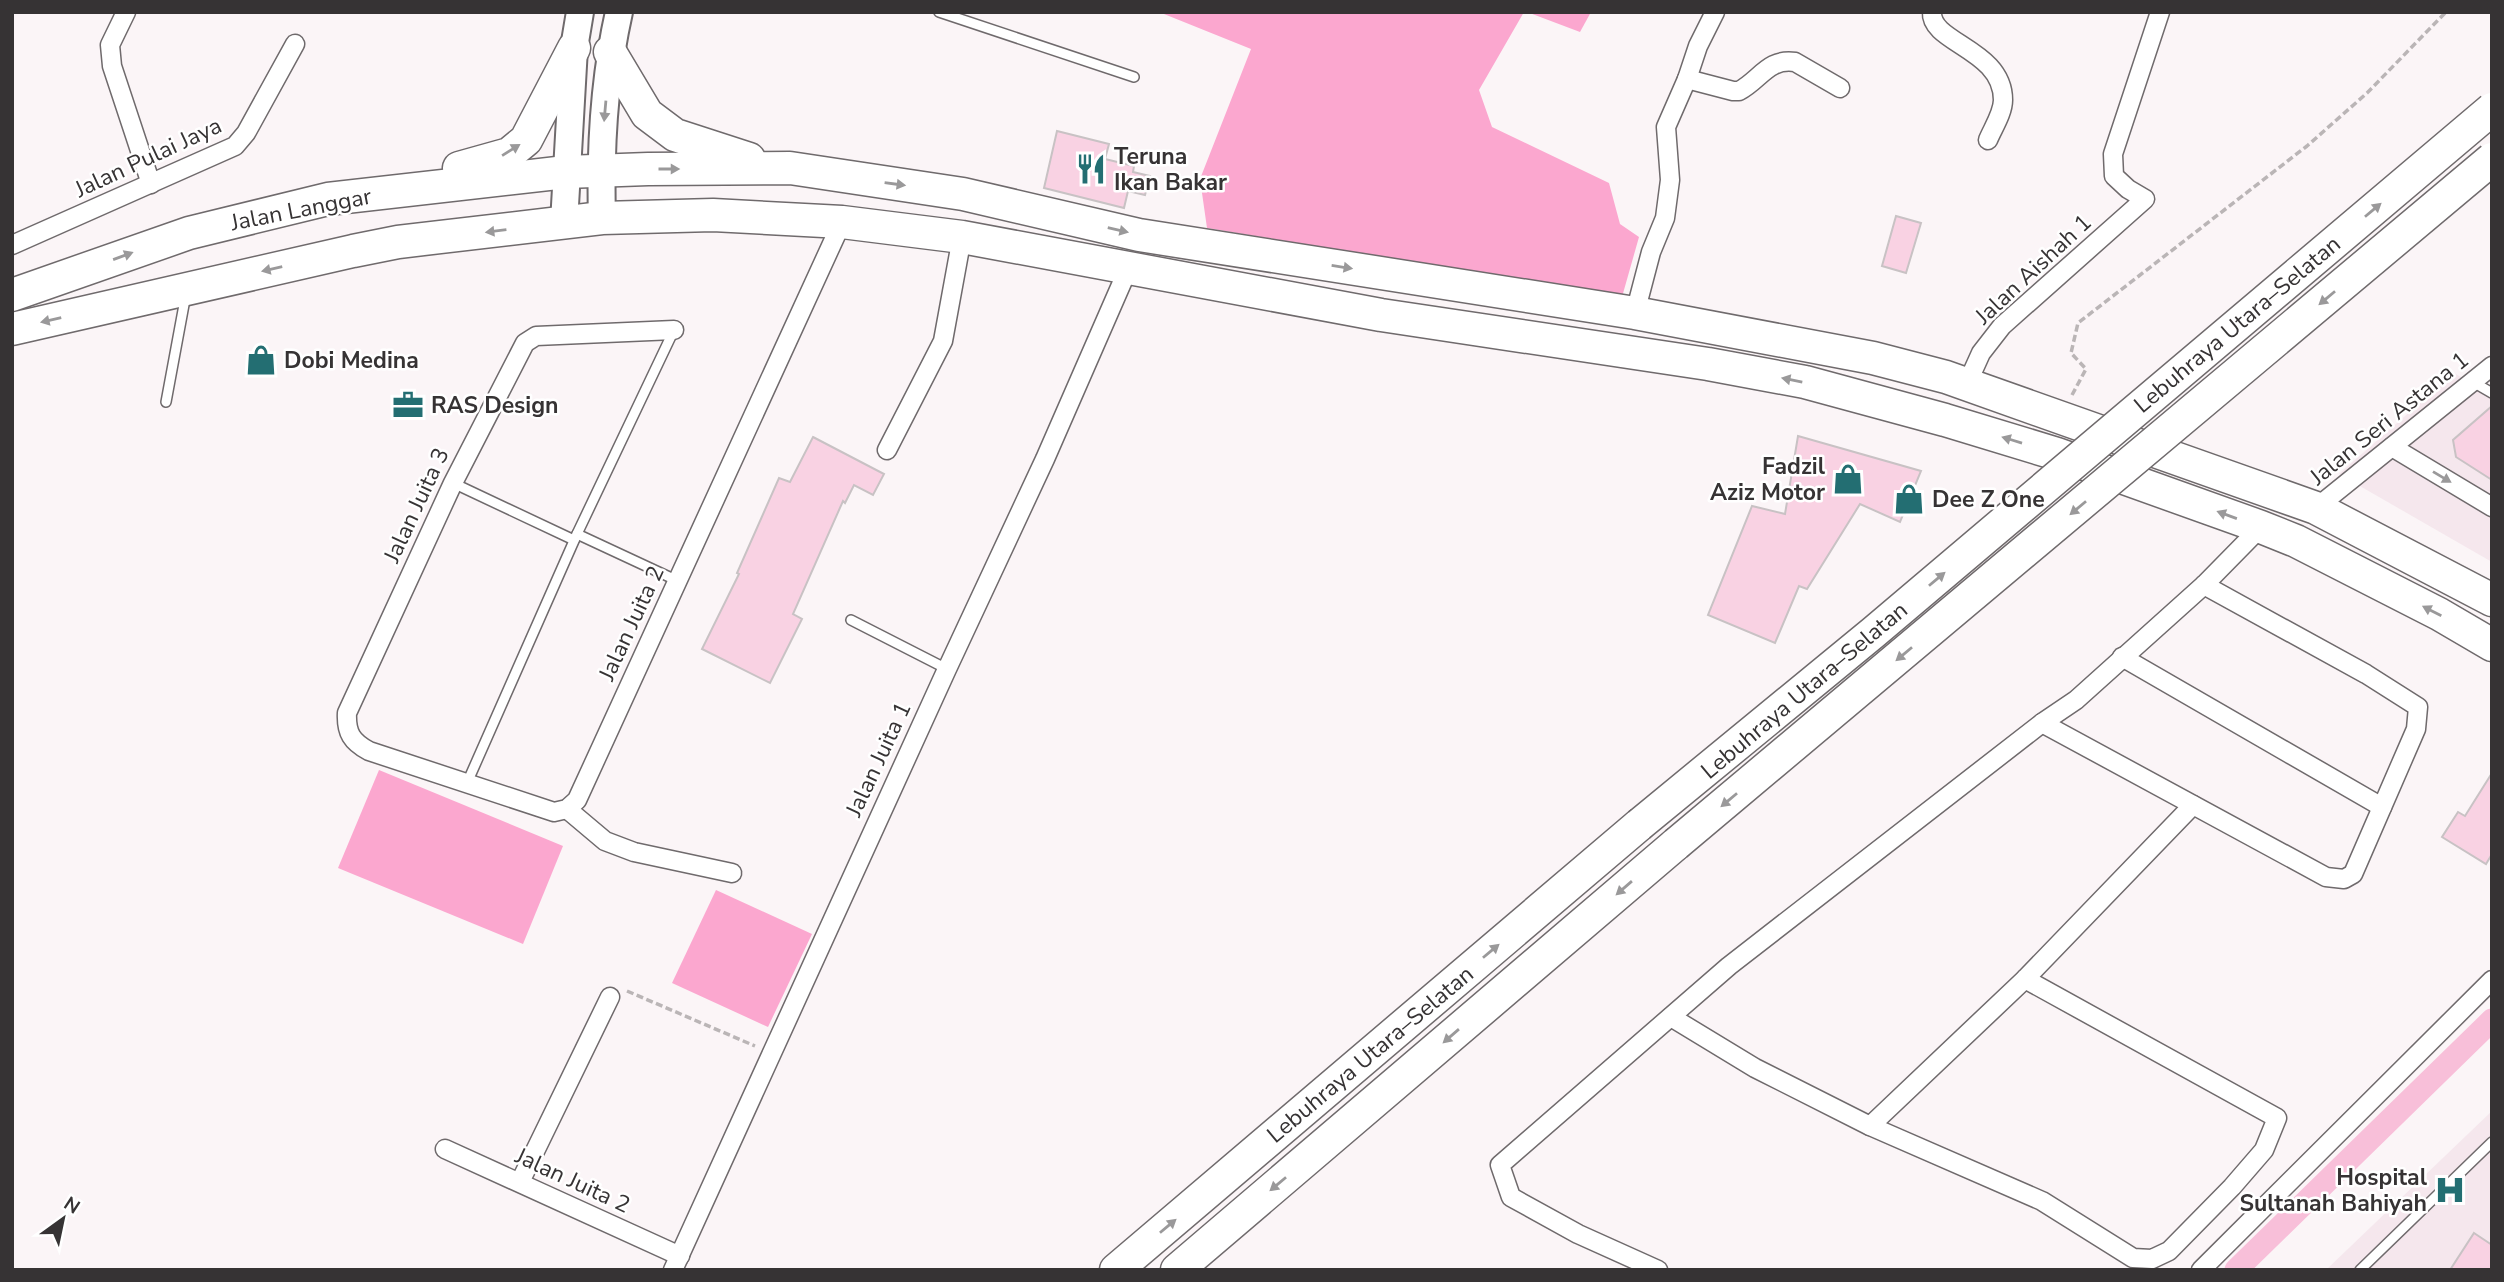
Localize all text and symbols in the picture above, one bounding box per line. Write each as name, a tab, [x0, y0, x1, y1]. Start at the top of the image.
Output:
one-way arrow	[599, 101, 610, 123]
street label: Jalan Pulai Jaya	[69, 110, 227, 205]
place label: Teruna Ikan Bakar	[1114, 141, 1227, 198]
one-way arrow	[502, 144, 521, 157]
restaurant icon: Teruna Ikan Bakar	[1074, 152, 1108, 186]
one-way arrow	[658, 163, 680, 175]
one-way arrow	[884, 179, 906, 190]
street label: Jalan Langgar	[227, 181, 375, 239]
one-way arrow	[2364, 203, 2381, 218]
street label: Jalan Aishah 1	[1968, 207, 2098, 332]
one-way arrow	[1107, 225, 1129, 236]
one-way arrow	[485, 226, 507, 237]
street label: Lebuhraya Utara–Selatan	[2127, 229, 2347, 420]
one-way arrow	[113, 251, 134, 262]
one-way arrow	[1331, 262, 1353, 273]
one-way arrow	[261, 264, 283, 275]
one-way arrow	[2319, 290, 2336, 305]
one-way arrow	[39, 315, 61, 326]
shop icon: Dobi Medina	[244, 343, 278, 377]
place label: Dobi Medina	[284, 345, 419, 376]
street label: Jalan Seri Astana 1	[2303, 345, 2475, 493]
one-way arrow	[1781, 374, 1803, 385]
office icon: RAS Design	[391, 388, 425, 422]
place label: RAS Design	[431, 390, 559, 421]
one-way arrow	[2001, 435, 2022, 445]
street label: Jalan Juita 3	[376, 443, 457, 569]
place label: Fadzil Aziz Motor	[1710, 451, 1826, 508]
shop icon: Fadzil Aziz Motor	[1831, 462, 1865, 496]
one-way arrow	[2432, 470, 2451, 483]
shop icon: Dee Z One	[1892, 482, 1926, 516]
place label: Dee Z One	[1932, 484, 2045, 515]
one-way arrow	[2070, 500, 2087, 515]
one-way arrow	[2216, 509, 2237, 520]
street label: Jalan Juita 2	[591, 561, 672, 687]
one-way arrow	[1929, 572, 1946, 587]
street label: Lebuhraya Utara–Selatan	[1694, 595, 1914, 786]
one-way arrow	[2422, 605, 2442, 617]
one-way arrow	[1896, 646, 1913, 661]
street label: Jalan Juita 1	[838, 697, 919, 823]
one-way arrow	[1721, 792, 1739, 807]
one-way arrow	[1615, 880, 1633, 896]
one-way arrow	[1482, 944, 1499, 959]
street label: Lebuhraya Utara–Selatan	[1260, 959, 1480, 1150]
one-way arrow	[1442, 1028, 1460, 1044]
street label: Jalan Juita 2	[509, 1140, 635, 1221]
place label: Hospital Sultanah Bahiyah	[2239, 1162, 2428, 1219]
hospital icon: Hospital Sultanah Bahiyah	[2433, 1173, 2467, 1207]
one-way arrow	[1269, 1176, 1287, 1192]
north arrow	[28, 1184, 98, 1254]
text: N	[59, 1191, 85, 1220]
one-way arrow	[1159, 1218, 1177, 1234]

